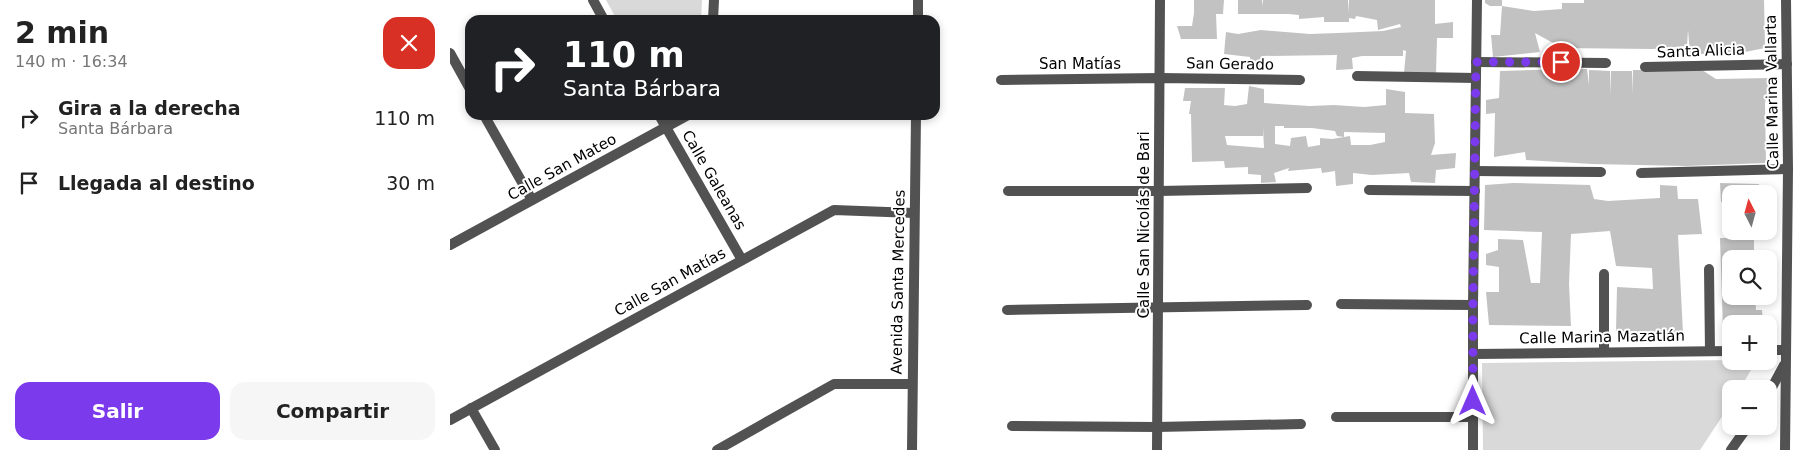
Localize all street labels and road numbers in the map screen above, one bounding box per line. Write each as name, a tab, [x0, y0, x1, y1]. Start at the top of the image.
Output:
street label: Calle Marina Vallarta	[1762, 14, 1782, 170]
street label: Santa Alicia	[1657, 40, 1745, 62]
street label: San Gerado	[1186, 54, 1274, 74]
street label: San Matías	[1039, 55, 1121, 73]
street label: Calle Galeanas	[678, 127, 750, 233]
street label: Calle San Mateo	[505, 130, 619, 204]
street label: Calle San Nicolás de Bari	[1135, 131, 1153, 319]
street label: Avenida Santa Mercedes	[887, 189, 909, 375]
street label: Calle San Matías	[611, 244, 729, 320]
street label: Calle Marina Mazatlán	[1519, 327, 1685, 347]

